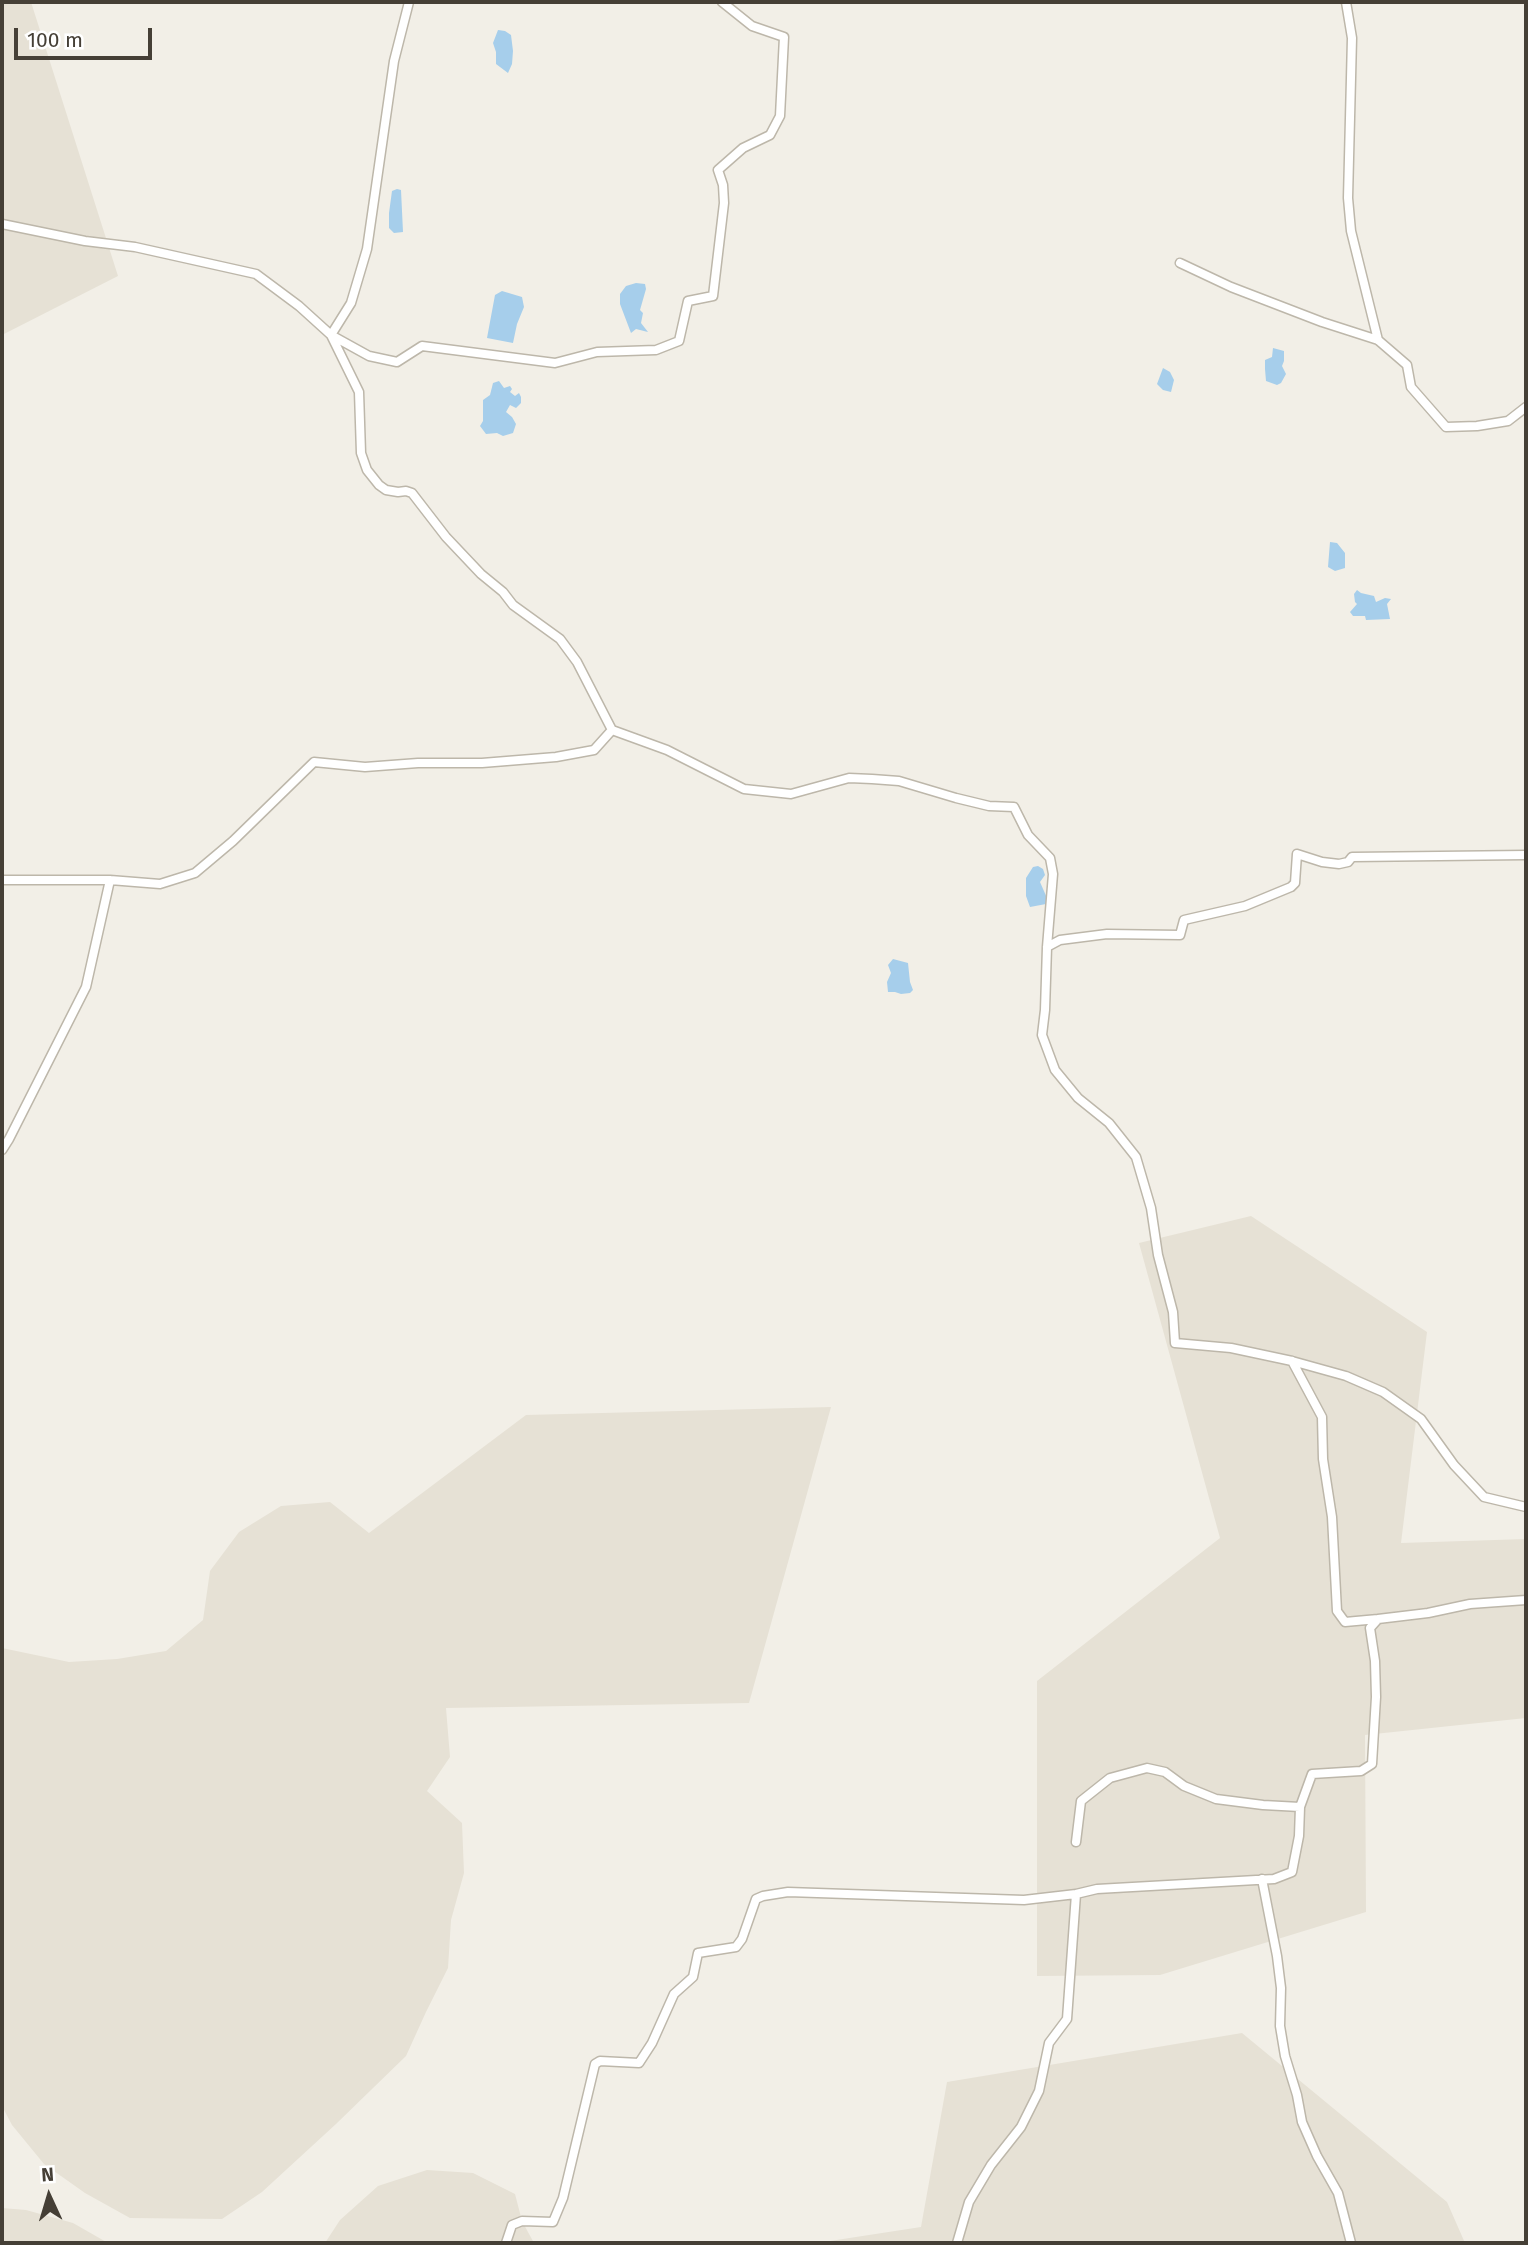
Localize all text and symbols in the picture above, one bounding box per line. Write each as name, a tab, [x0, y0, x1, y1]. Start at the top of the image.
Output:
scale bar	[18, 14, 156, 58]
text: 100 m	[27, 27, 83, 53]
north arrow	[14, 2161, 84, 2231]
text: N	[40, 2163, 55, 2186]

